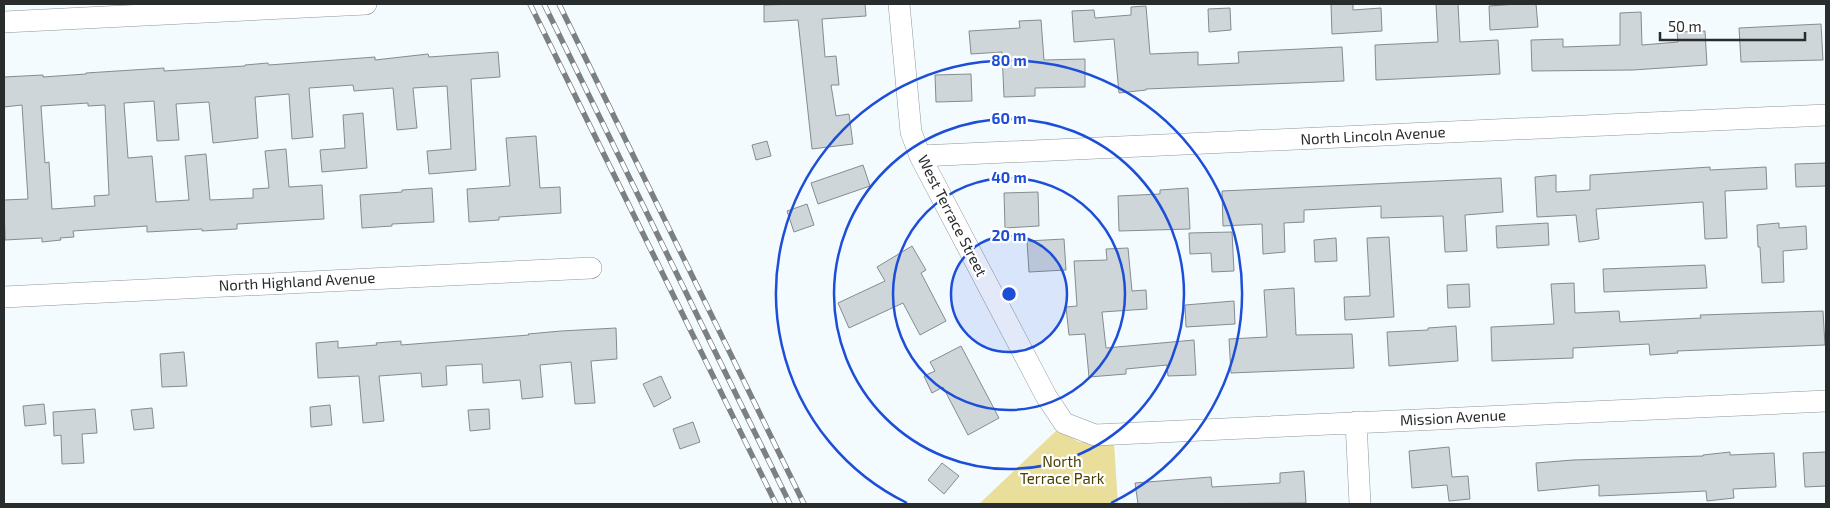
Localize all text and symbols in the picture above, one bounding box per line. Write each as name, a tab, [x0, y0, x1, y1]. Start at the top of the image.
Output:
scale bar	[1660, 10, 1805, 42]
text: 50 m	[1668, 17, 1702, 35]
text: 80 m	[991, 51, 1027, 69]
text: 60 m	[992, 109, 1026, 127]
street label: North Lincoln Avenue	[1300, 122, 1446, 148]
street label: West Terrace Street	[914, 152, 991, 280]
text: 40 m	[991, 168, 1027, 186]
text: 20 m	[992, 226, 1026, 244]
street label: North Highland Avenue	[218, 268, 376, 294]
centre of rings	[1000, 285, 1018, 303]
street label: Mission Avenue	[1399, 405, 1507, 429]
park label: North Terrace Park	[1020, 452, 1105, 487]

